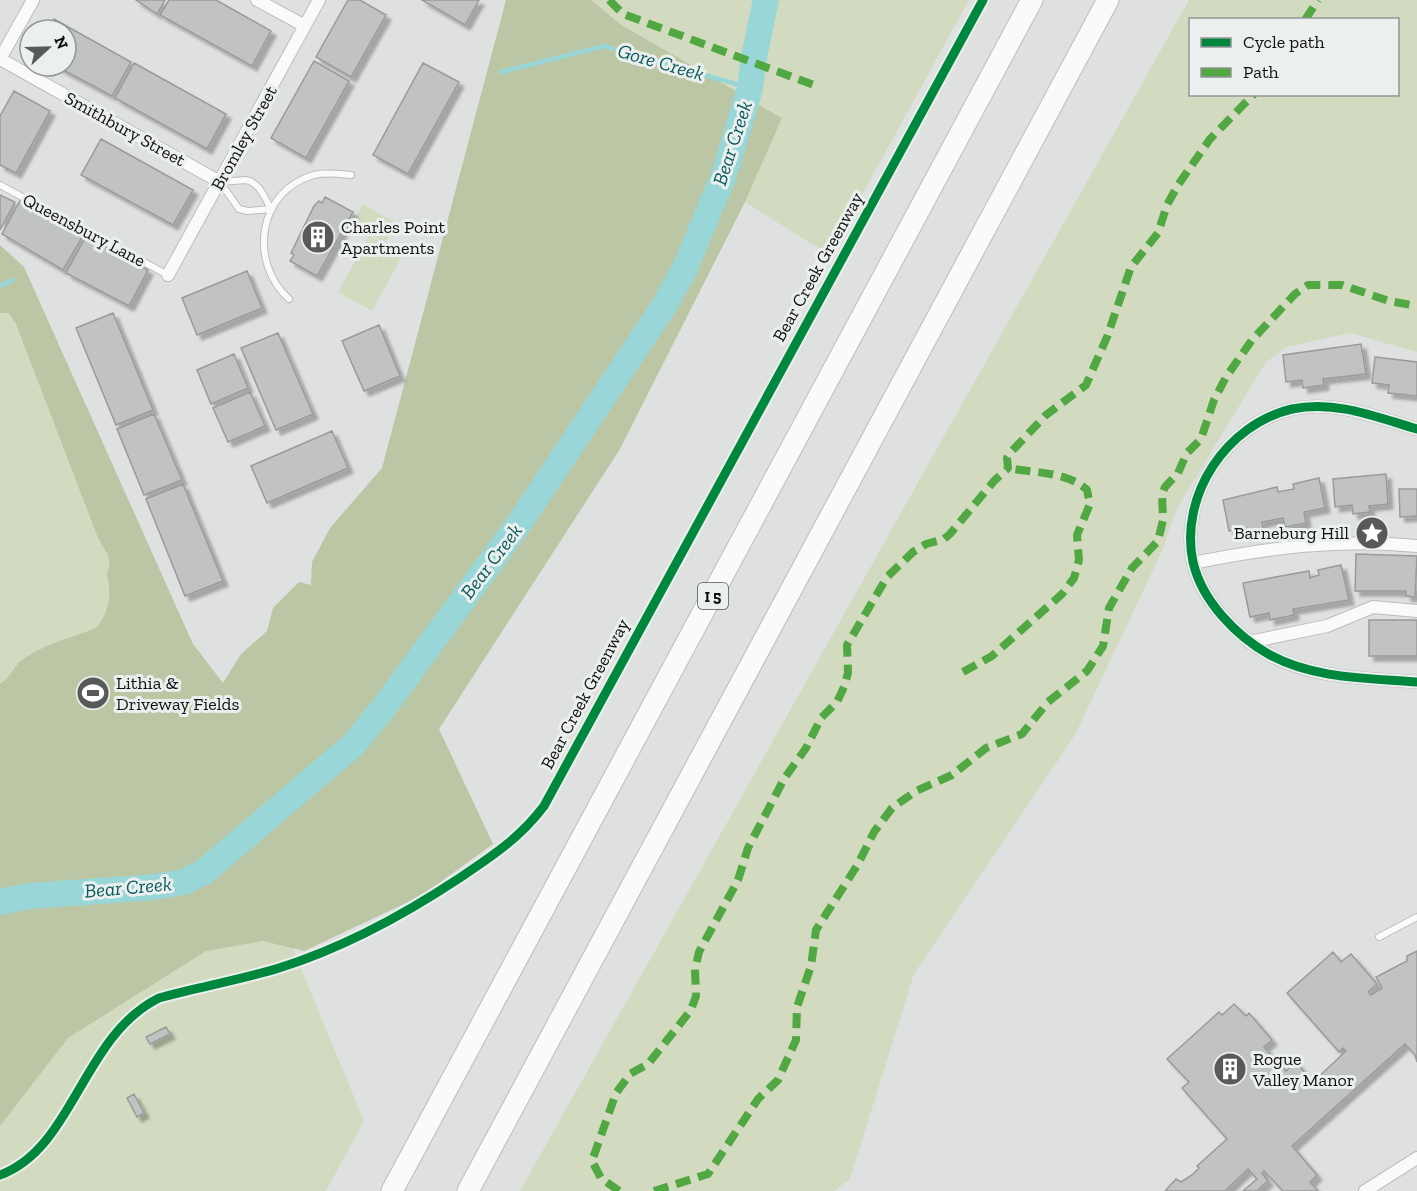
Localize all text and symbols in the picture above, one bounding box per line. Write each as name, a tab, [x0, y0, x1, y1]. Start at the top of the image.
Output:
north arrow	[18, 18, 78, 78]
legend	[1189, 18, 1399, 96]
text: Cycle path	[1243, 31, 1325, 53]
text: N	[50, 33, 73, 52]
water label: Gore Creek	[615, 38, 707, 86]
text: Path	[1243, 61, 1279, 83]
street label: Bromley Street	[206, 81, 282, 194]
street label: Smithbury Street	[61, 87, 189, 171]
water label: Bear Creek	[707, 98, 757, 188]
street label: Queensbury Lane	[19, 188, 149, 272]
street label: Bear Creek Greenway	[768, 188, 869, 345]
place label: Charles Point Apartments	[341, 216, 446, 259]
building icon: Charles Point Apartments	[300, 219, 336, 255]
place icon: Barneburg Hill	[1354, 515, 1390, 551]
water label: Bear Creek	[455, 519, 527, 603]
place label: Barneburg Hill	[1234, 522, 1349, 544]
road number: I 5	[698, 583, 728, 609]
street label: Bear Creek Greenway	[536, 614, 634, 773]
place label: Lithia & Driveway Fields	[116, 672, 239, 715]
sports icon: Lithia & Driveway Fields	[75, 675, 111, 711]
water label: Bear Creek	[83, 871, 173, 903]
place label: Rogue Valley Manor	[1252, 1048, 1354, 1091]
building icon: Rogue Valley Manor	[1212, 1051, 1248, 1087]

